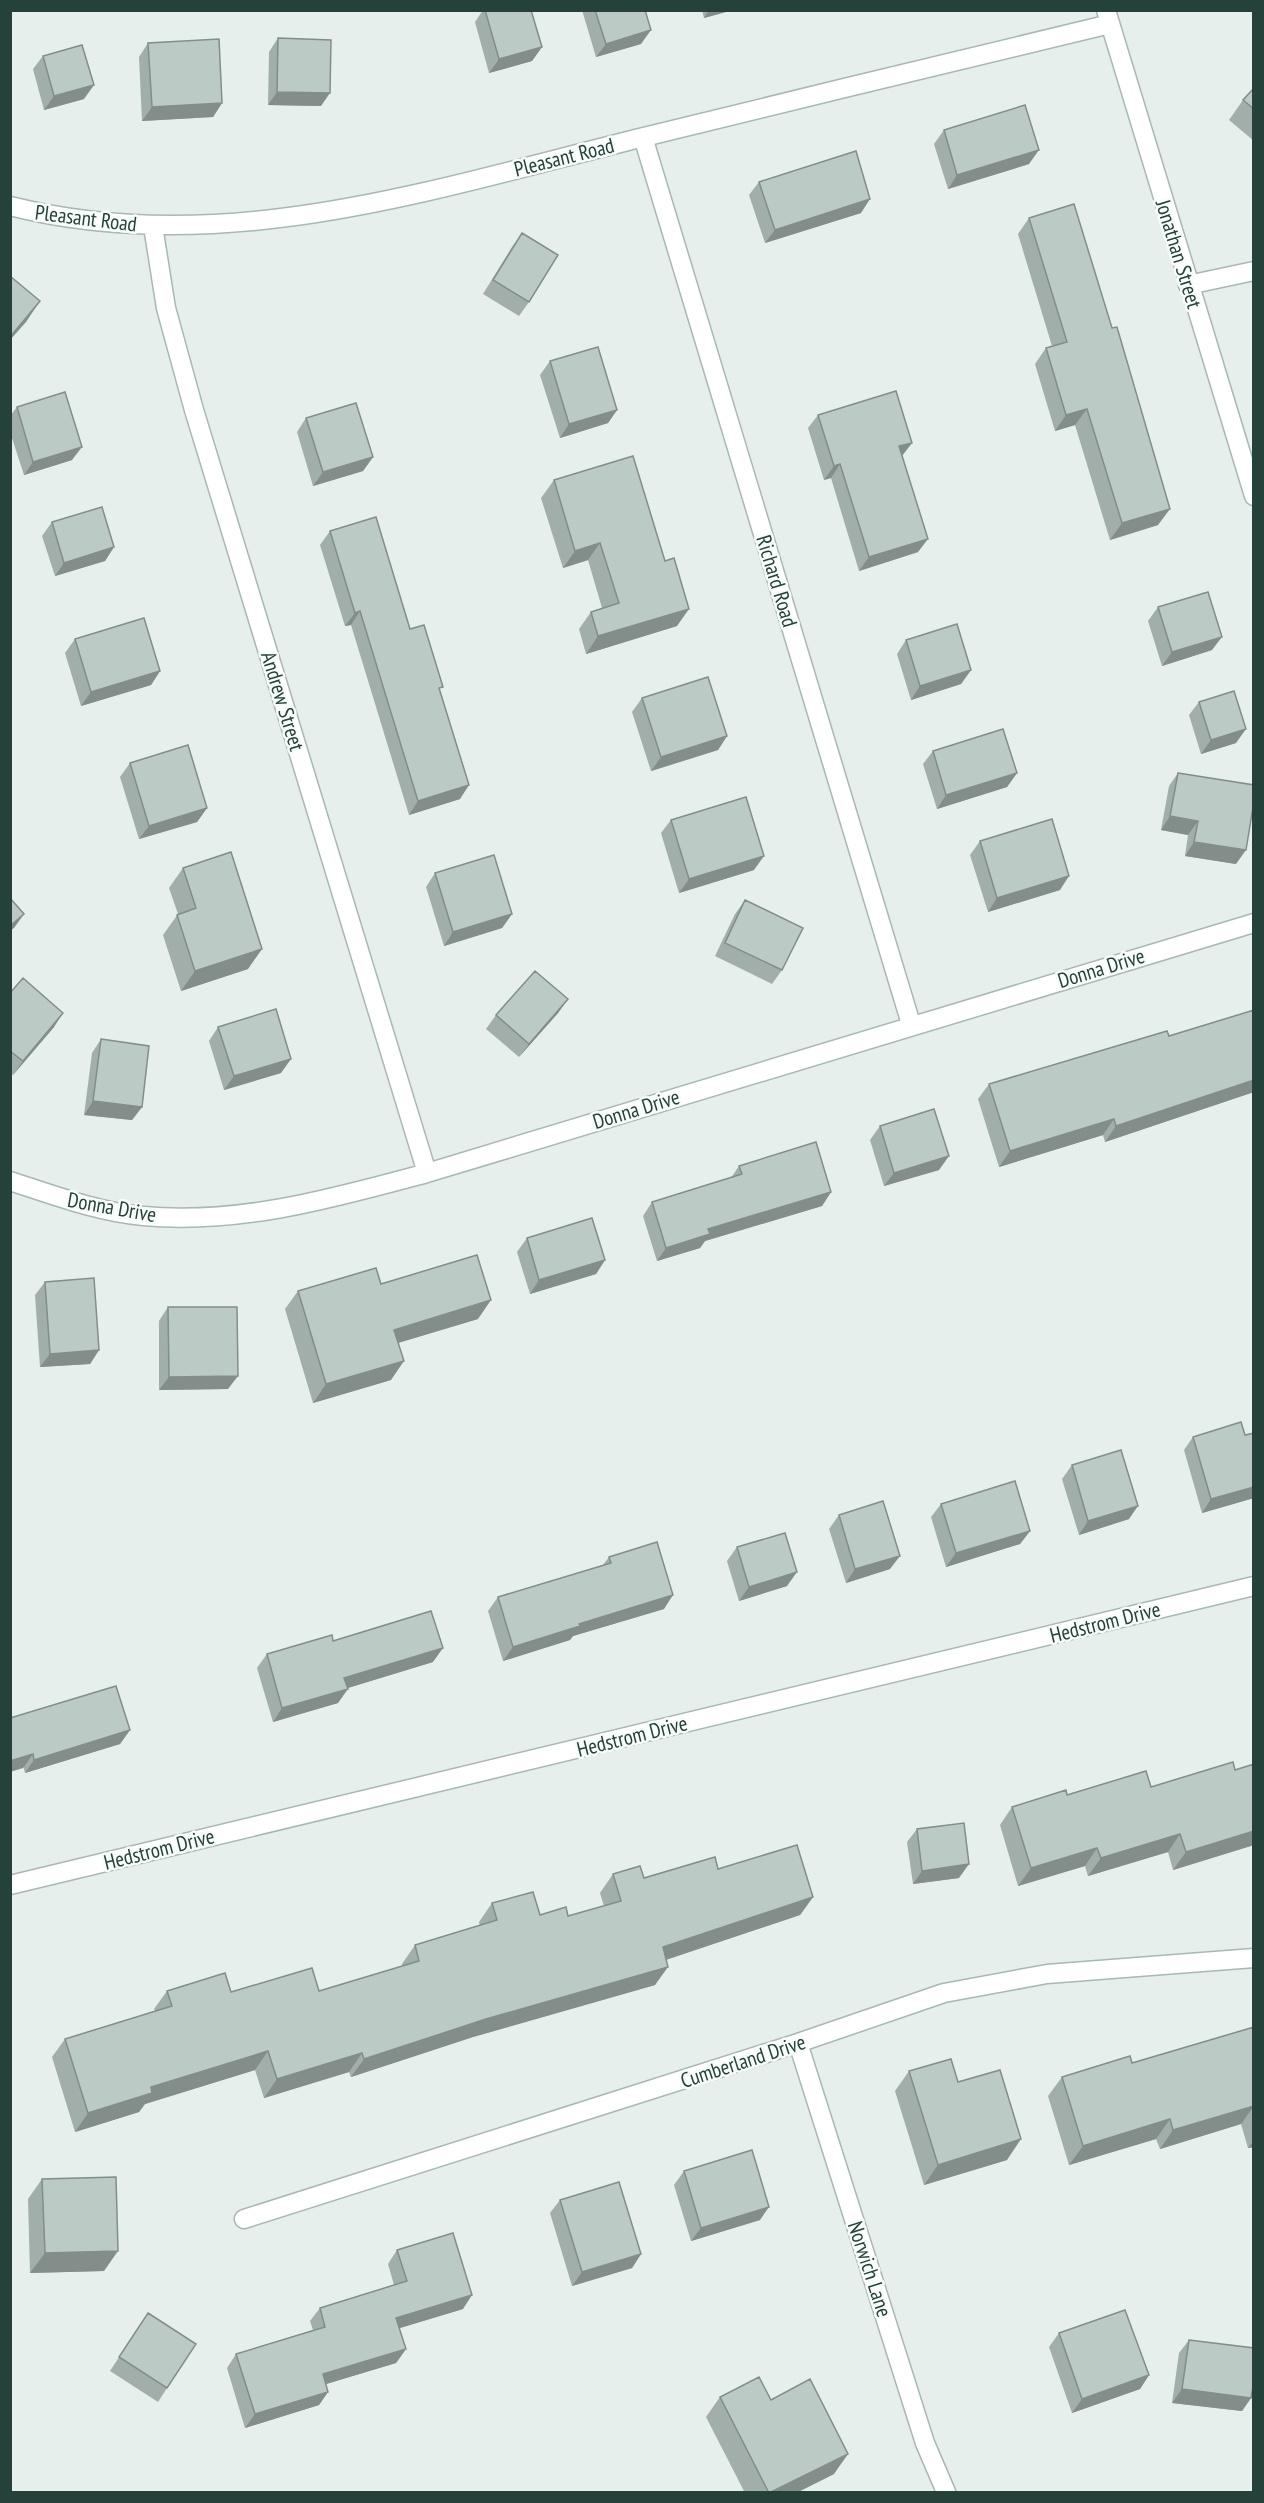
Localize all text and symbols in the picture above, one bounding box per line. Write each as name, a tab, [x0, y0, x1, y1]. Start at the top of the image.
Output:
street label: Pleasant Road	[511, 132, 617, 182]
street label: Jonathan Street	[1149, 195, 1208, 312]
street label: Pleasant Road	[34, 198, 138, 238]
street label: Richard Road	[750, 532, 804, 630]
street label: Andrew Street	[255, 648, 311, 754]
street label: Donna Drive	[1054, 942, 1148, 994]
street label: Donna Drive	[589, 1083, 683, 1135]
street label: Donna Drive	[66, 1186, 158, 1228]
street label: Hedstrom Drive	[1047, 1595, 1163, 1649]
street label: Hedstrom Drive	[574, 1709, 690, 1763]
street label: Hedstrom Drive	[101, 1822, 217, 1876]
street label: Cumberland Drive	[677, 2028, 809, 2094]
street label: Norwich Lane	[842, 2218, 898, 2320]

